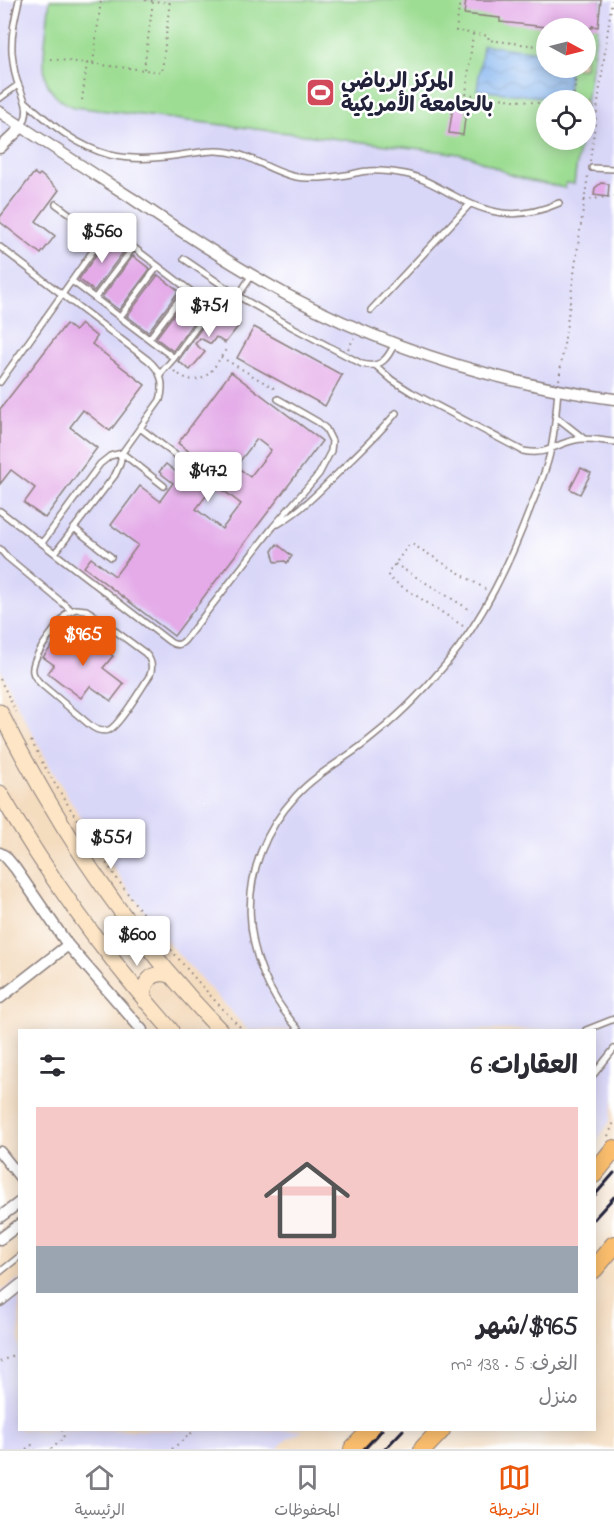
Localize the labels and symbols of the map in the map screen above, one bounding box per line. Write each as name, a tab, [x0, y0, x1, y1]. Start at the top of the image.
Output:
north arrow	[536, 18, 596, 78]
place label: المركز الرياضي بالجامعة الأمريكية	[341, 67, 493, 121]
sports icon: المركز الرياضي بالجامعة الأمريكية	[304, 76, 336, 108]
pin: $560	[66, 213, 138, 264]
pin: $751	[173, 287, 245, 338]
pin: $472	[172, 452, 244, 503]
pin: $965	[47, 616, 119, 667]
pin: $551	[75, 819, 147, 870]
pin: $600	[101, 916, 173, 967]

